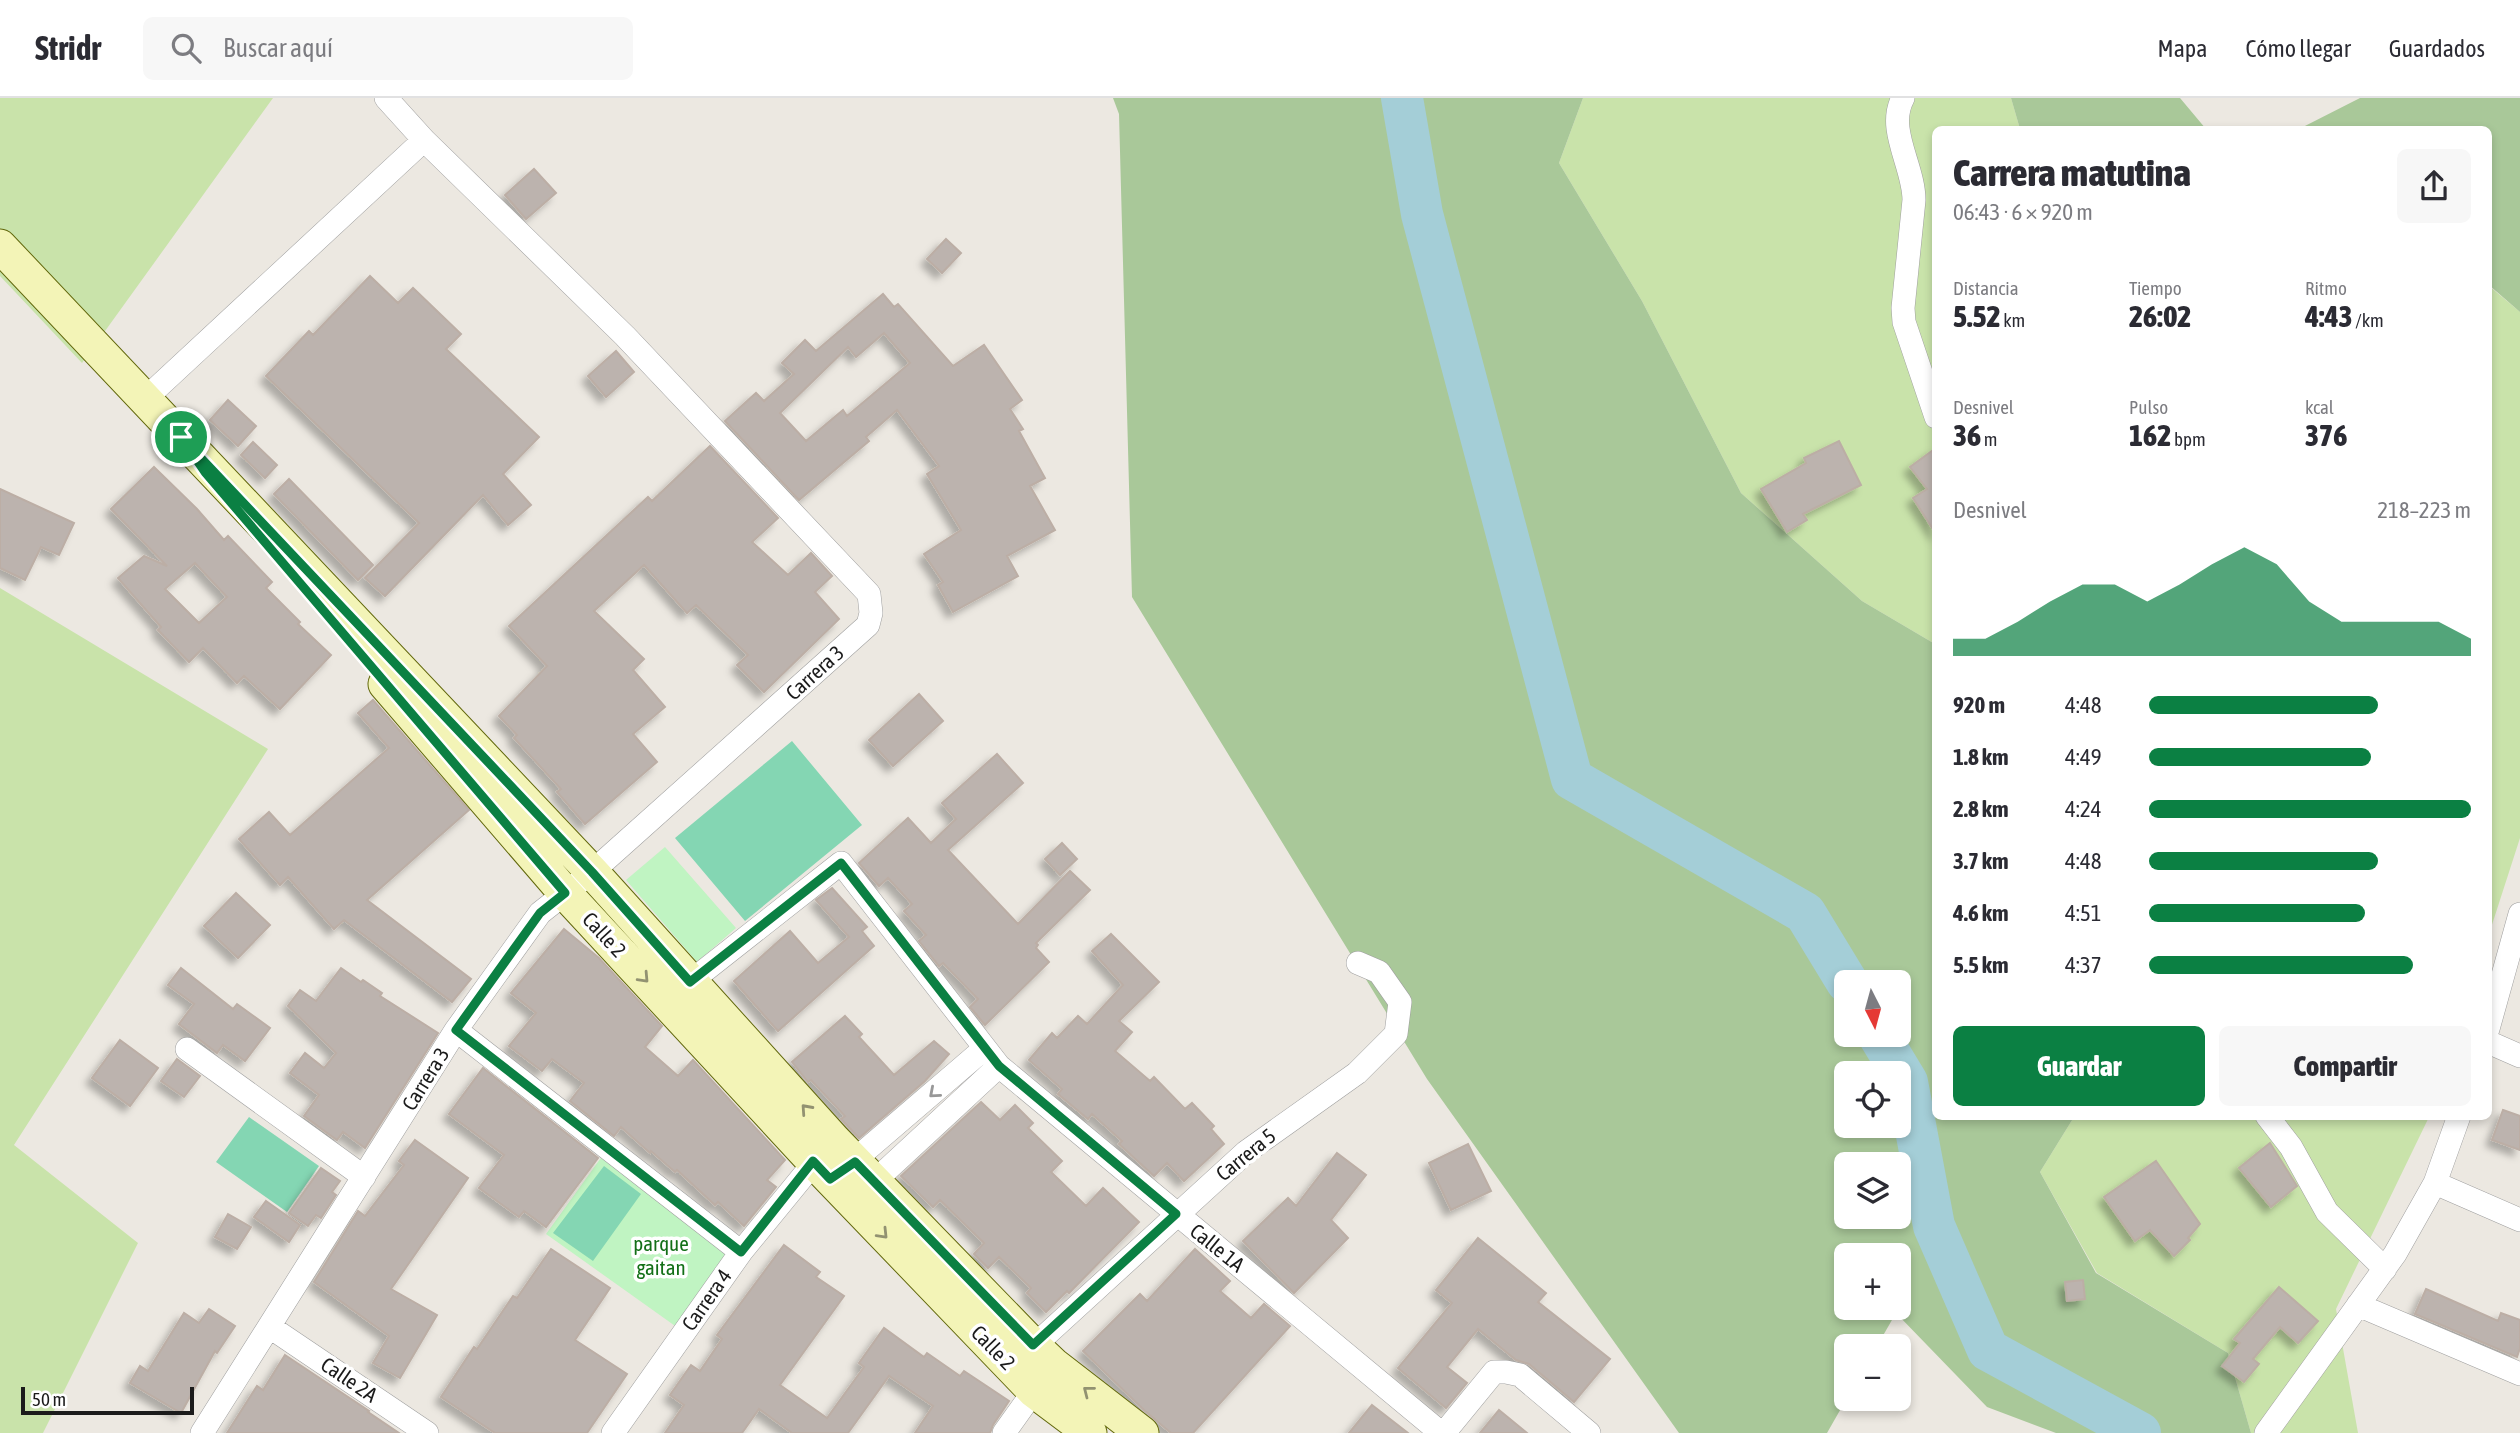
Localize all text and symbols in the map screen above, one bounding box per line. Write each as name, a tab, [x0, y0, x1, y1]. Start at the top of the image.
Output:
search box	[143, 17, 633, 80]
text: Stridr	[35, 29, 101, 67]
icon: search	[167, 29, 205, 67]
text: Buscar aquí	[223, 33, 333, 63]
text: Mapa	[2158, 35, 2207, 62]
text: Cómo llegar	[2245, 35, 2351, 62]
text: Guardados	[2389, 35, 2485, 62]
button: share	[2397, 149, 2471, 223]
text: Carrera matutina	[1953, 151, 2191, 194]
text: 06:43 · 6 × 920 m	[1953, 199, 2093, 225]
text: Distancia	[1953, 277, 2018, 299]
text: Tiempo	[2129, 277, 2182, 299]
text: Ritmo	[2305, 277, 2347, 299]
text: 5.52	[1953, 299, 2001, 333]
text: 26:02	[2129, 299, 2191, 333]
text: 4:43	[2305, 299, 2353, 333]
text: km	[2001, 309, 2025, 331]
text: /km	[2353, 309, 2384, 331]
text: Desnivel	[1953, 396, 2014, 418]
text: Pulso	[2129, 396, 2168, 418]
text: kcal	[2305, 396, 2334, 418]
pin	[151, 407, 211, 467]
icon: arrive	[162, 418, 200, 456]
text: 36	[1953, 418, 1981, 452]
text: 162	[2129, 418, 2171, 452]
text: 376	[2305, 418, 2347, 452]
text: m	[1981, 428, 1998, 450]
text: bpm	[2171, 428, 2206, 450]
text: Desnivel	[1953, 497, 2027, 523]
text: 218–223 m	[2377, 497, 2471, 523]
street label: Carrera 3	[781, 640, 848, 704]
text: 920 m	[1953, 692, 2005, 718]
text: 4:48	[2065, 692, 2102, 718]
text: 1.8 km	[1953, 744, 2009, 770]
text: 4:49	[2065, 744, 2102, 770]
text: 2.8 km	[1953, 796, 2009, 822]
text: 4:24	[2065, 796, 2102, 822]
text: 3.7 km	[1953, 848, 2009, 874]
text: 4:48	[2065, 848, 2102, 874]
text: 4.6 km	[1953, 900, 2009, 926]
text: 4:51	[2065, 900, 2102, 926]
street label: Calle 2	[578, 907, 631, 962]
text: 5.5 km	[1953, 952, 2009, 978]
text: 4:37	[2065, 952, 2102, 978]
one-way arrow	[636, 970, 648, 983]
north arrow	[1834, 970, 1911, 1046]
map controls	[1834, 970, 1911, 1411]
button: Guardar	[1953, 1026, 2205, 1106]
button: Compartir	[2219, 1026, 2471, 1106]
street label: Carrera 3	[397, 1043, 454, 1114]
button: locate	[1834, 1061, 1911, 1138]
one-way arrow	[929, 1085, 942, 1097]
one-way arrow	[802, 1104, 814, 1117]
street label: Carrera 5	[1211, 1123, 1280, 1185]
button: layers	[1834, 1152, 1911, 1229]
street label: Calle 1A	[1186, 1218, 1250, 1277]
one-way arrow	[874, 1225, 887, 1238]
park label: parque gaitan	[633, 1231, 689, 1279]
button: +	[1834, 1243, 1911, 1320]
street label: Carrera 4	[676, 1264, 736, 1335]
street label: Calle 2	[967, 1320, 1021, 1374]
button: −	[1834, 1334, 1911, 1411]
street label: Calle 2A	[317, 1352, 383, 1407]
scale bar	[21, 1384, 194, 1416]
one-way arrow	[1083, 1387, 1096, 1399]
text: 50 m	[32, 1388, 66, 1410]

